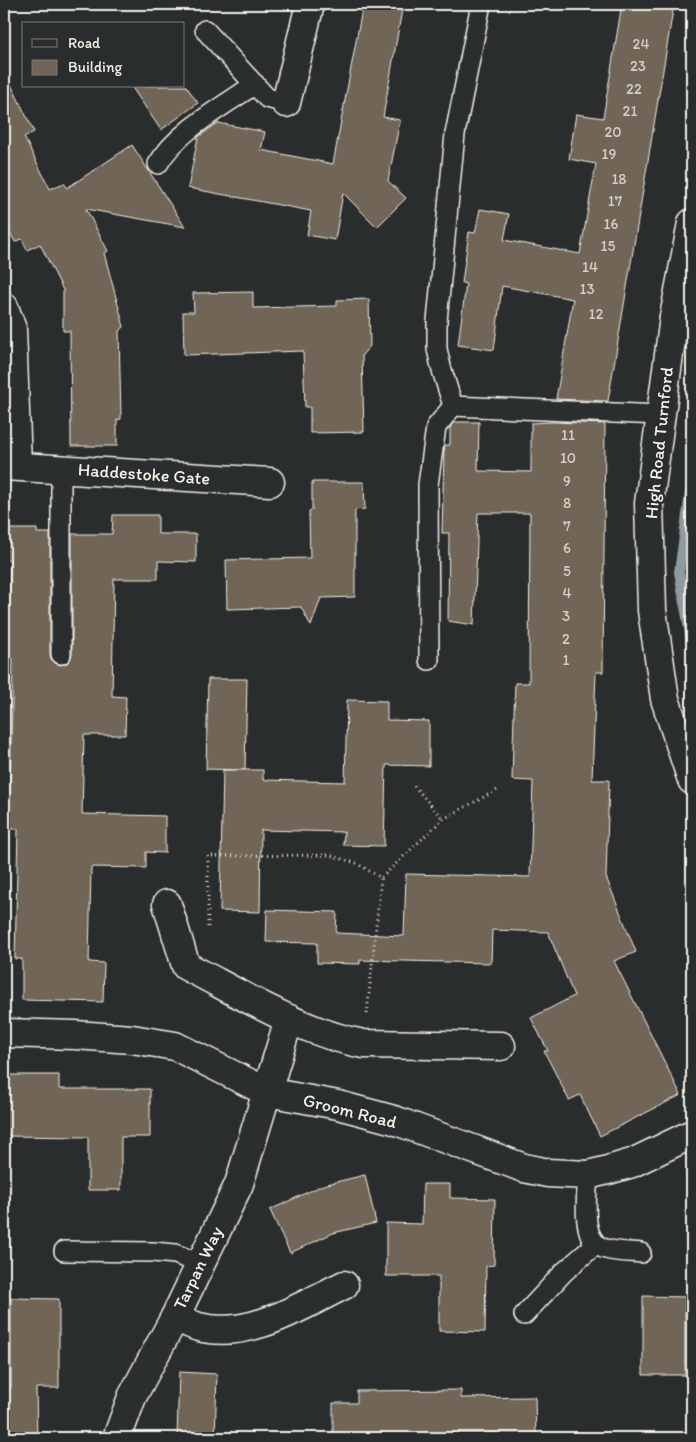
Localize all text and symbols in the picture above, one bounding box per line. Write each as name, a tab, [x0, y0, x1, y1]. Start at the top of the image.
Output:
legend	[22, 22, 185, 88]
text: Road	[68, 34, 101, 52]
house number: 24	[633, 35, 649, 53]
house number: 23	[630, 57, 646, 75]
text: Building	[68, 58, 122, 76]
house number: 22	[626, 80, 642, 98]
house number: 21	[623, 102, 637, 120]
house number: 20	[604, 123, 622, 141]
house number: 19	[602, 145, 617, 163]
house number: 18	[611, 170, 627, 188]
house number: 17	[608, 192, 623, 210]
house number: 16	[604, 215, 619, 233]
house number: 15	[601, 237, 616, 255]
house number: 14	[582, 258, 598, 276]
house number: 13	[579, 280, 595, 298]
house number: 12	[589, 305, 604, 323]
street label: High Road Turnford	[640, 366, 678, 520]
house number: 11	[561, 426, 575, 444]
house number: 10	[560, 449, 576, 467]
street label: Haddestoke Gate	[77, 458, 211, 490]
house number: 9	[563, 472, 571, 490]
house number: 8	[563, 494, 571, 512]
house number: 7	[563, 517, 571, 535]
house number: 6	[563, 539, 571, 557]
house number: 5	[563, 562, 571, 580]
house number: 4	[562, 584, 572, 602]
house number: 3	[562, 607, 570, 625]
house number: 2	[562, 630, 570, 648]
house number: 1	[563, 651, 570, 669]
street label: Groom Road	[301, 1089, 399, 1133]
street label: Tarpan Way	[168, 1222, 228, 1313]

